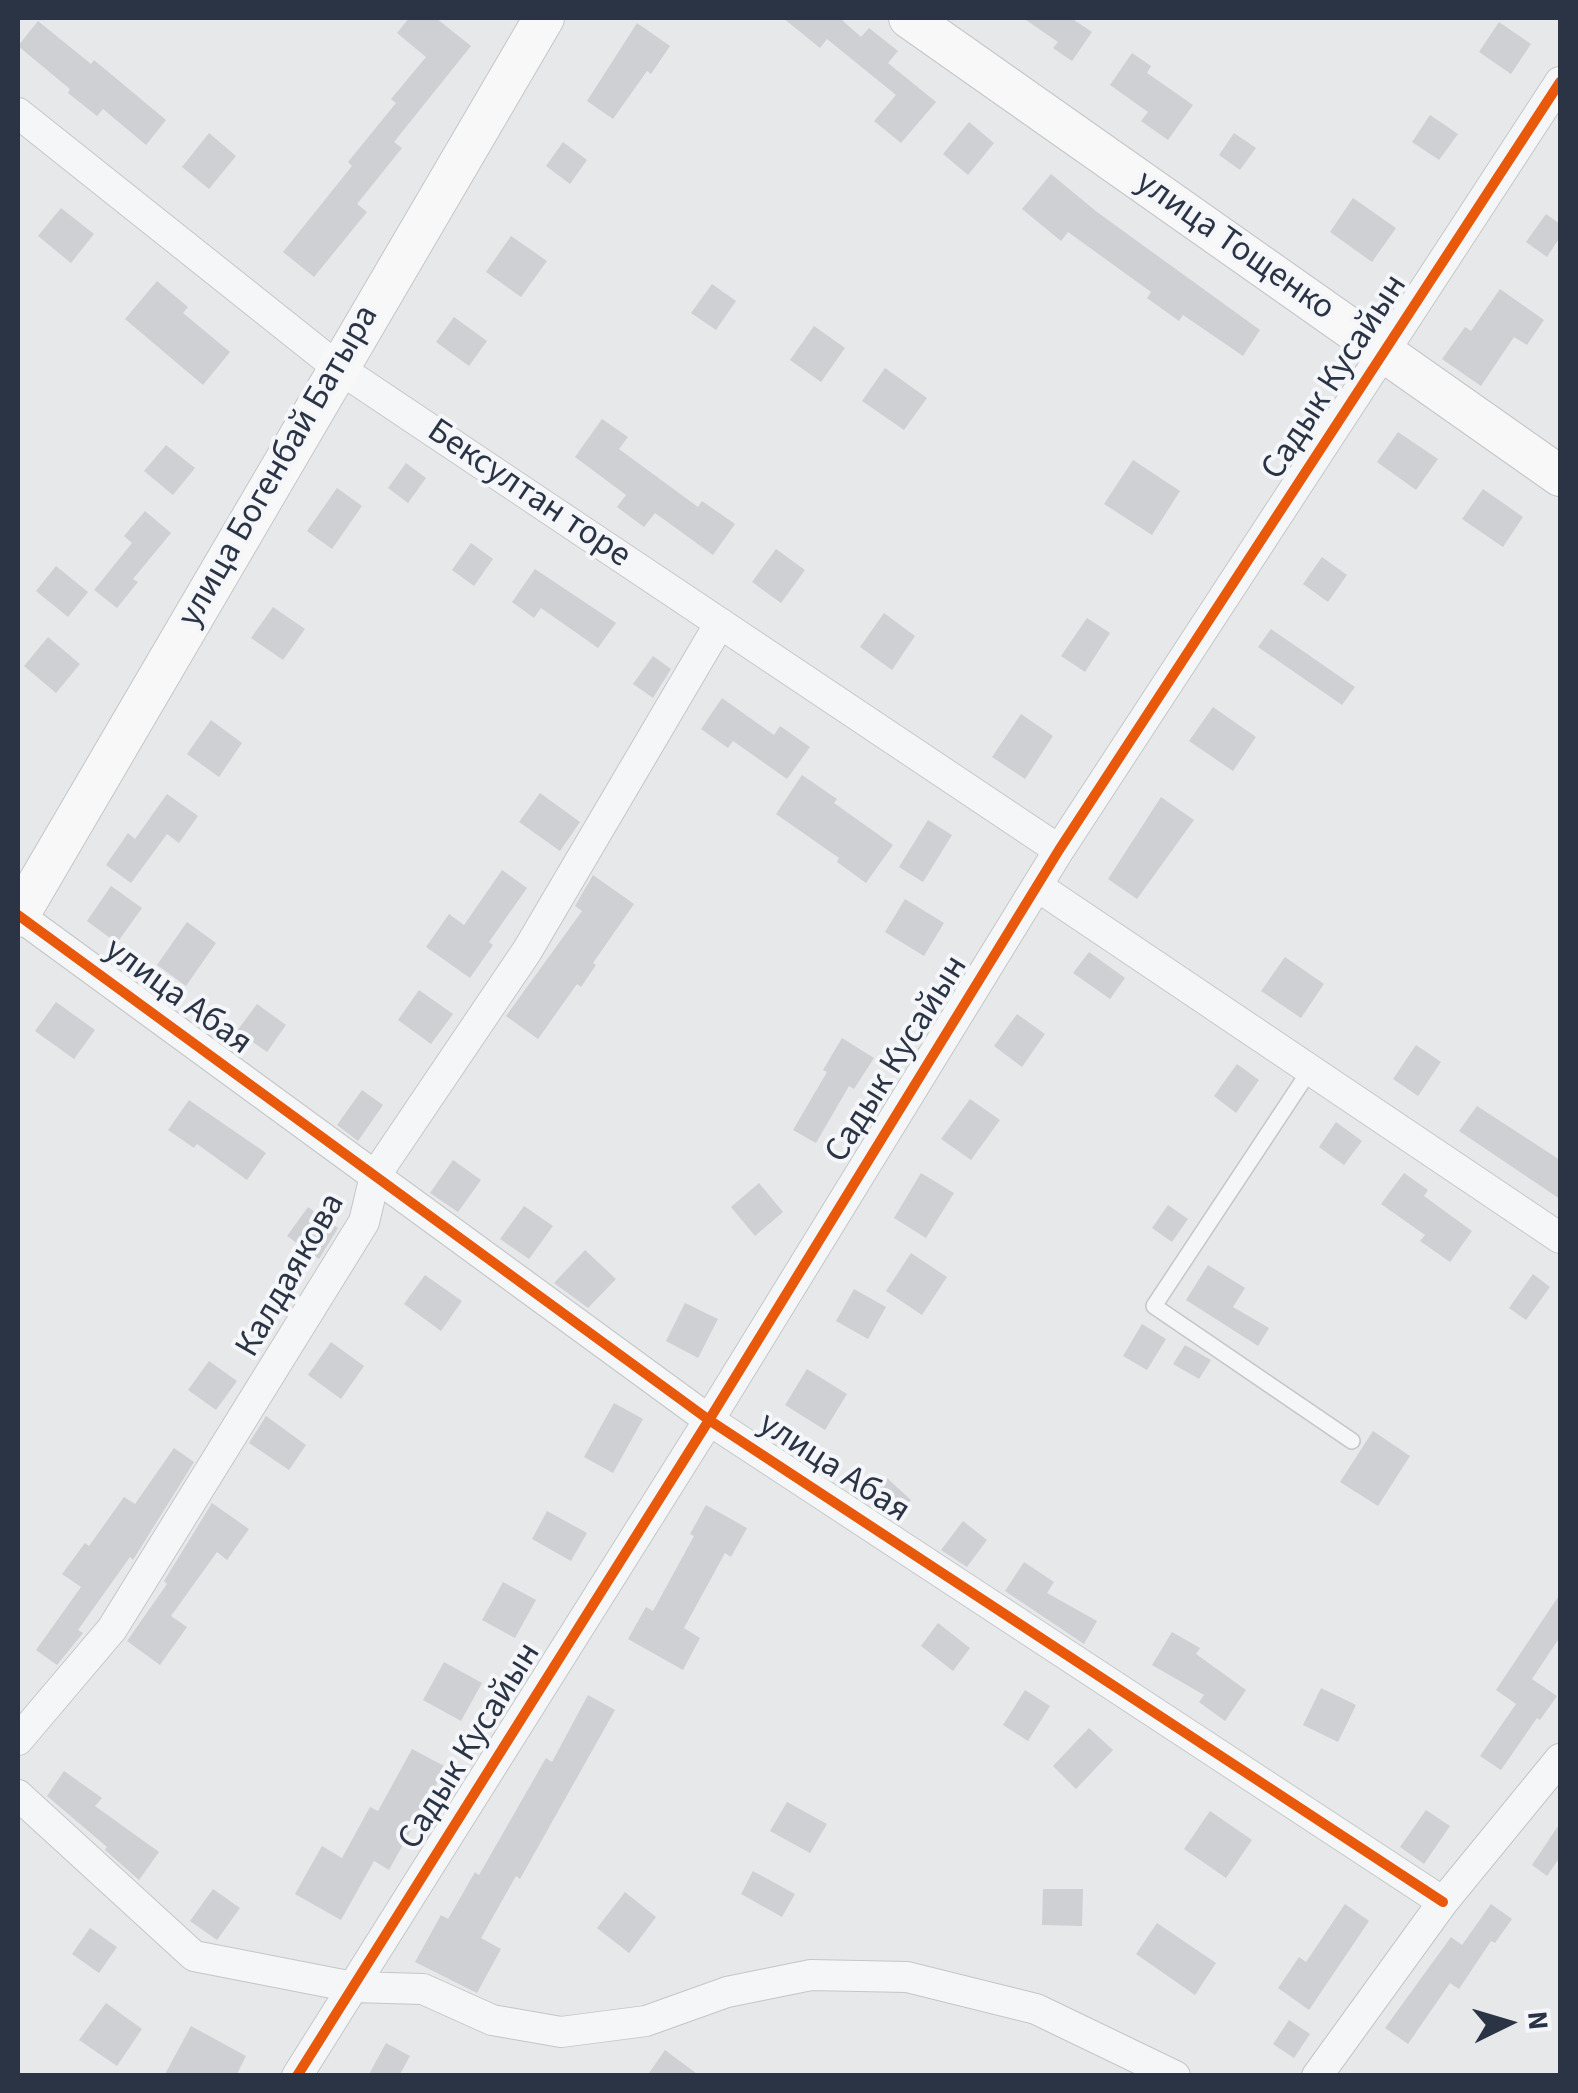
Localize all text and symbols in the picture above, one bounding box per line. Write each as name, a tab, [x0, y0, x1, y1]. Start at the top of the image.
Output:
street label: улица Тощенко	[1126, 163, 1342, 331]
street label: Садык Кусайын	[1254, 267, 1418, 489]
street label: улица Богенбай Батыра	[171, 299, 389, 635]
street label: Бексултан торе	[418, 412, 638, 578]
street label: улица Абая	[95, 930, 259, 1066]
street label: Садык Кусайын	[818, 949, 978, 1171]
street label: Калдаякова	[228, 1187, 356, 1365]
street label: улица Абая	[749, 1405, 917, 1533]
street label: Садык Кусайын	[391, 1636, 551, 1858]
north arrow	[1458, 1973, 1558, 2073]
text: N	[1517, 2009, 1559, 2031]

